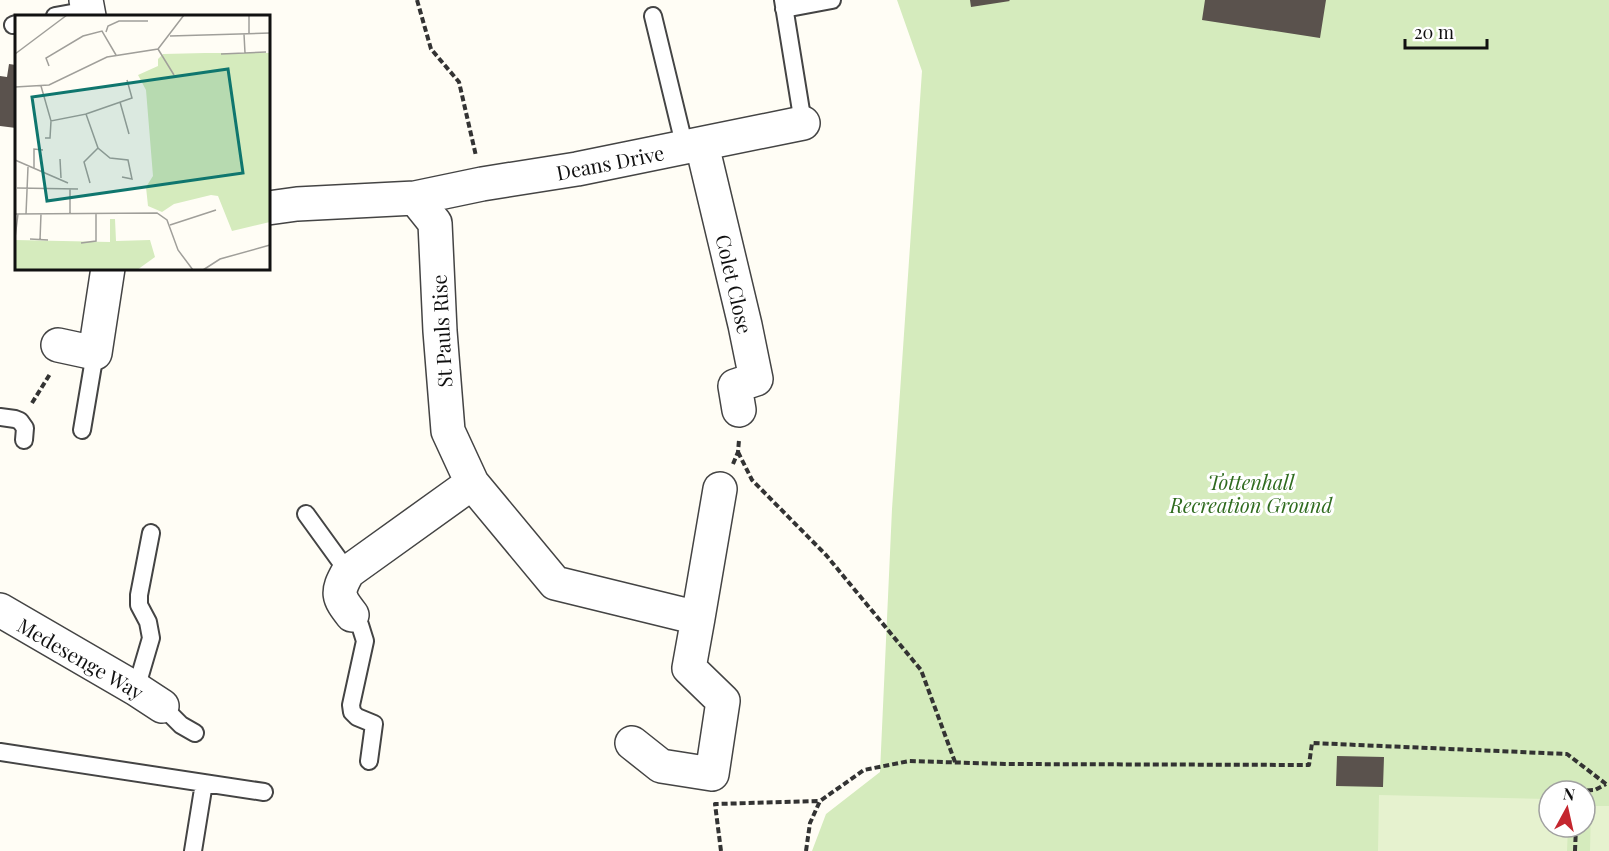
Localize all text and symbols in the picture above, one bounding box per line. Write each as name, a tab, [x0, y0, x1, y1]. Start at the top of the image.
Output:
scale bar	[1405, 12, 1488, 50]
inset map	[15, 15, 270, 270]
text: 20 m	[1414, 20, 1454, 44]
street label: Deans Drive	[554, 138, 666, 186]
street label: Colet Close	[710, 232, 760, 336]
street label: St Pauls Rise	[425, 274, 457, 388]
park label: Tottenhall Recreation Ground	[1169, 468, 1333, 518]
street label: Medesenge Way	[13, 611, 149, 705]
north arrow	[1537, 779, 1597, 839]
text: N	[1562, 782, 1577, 805]

